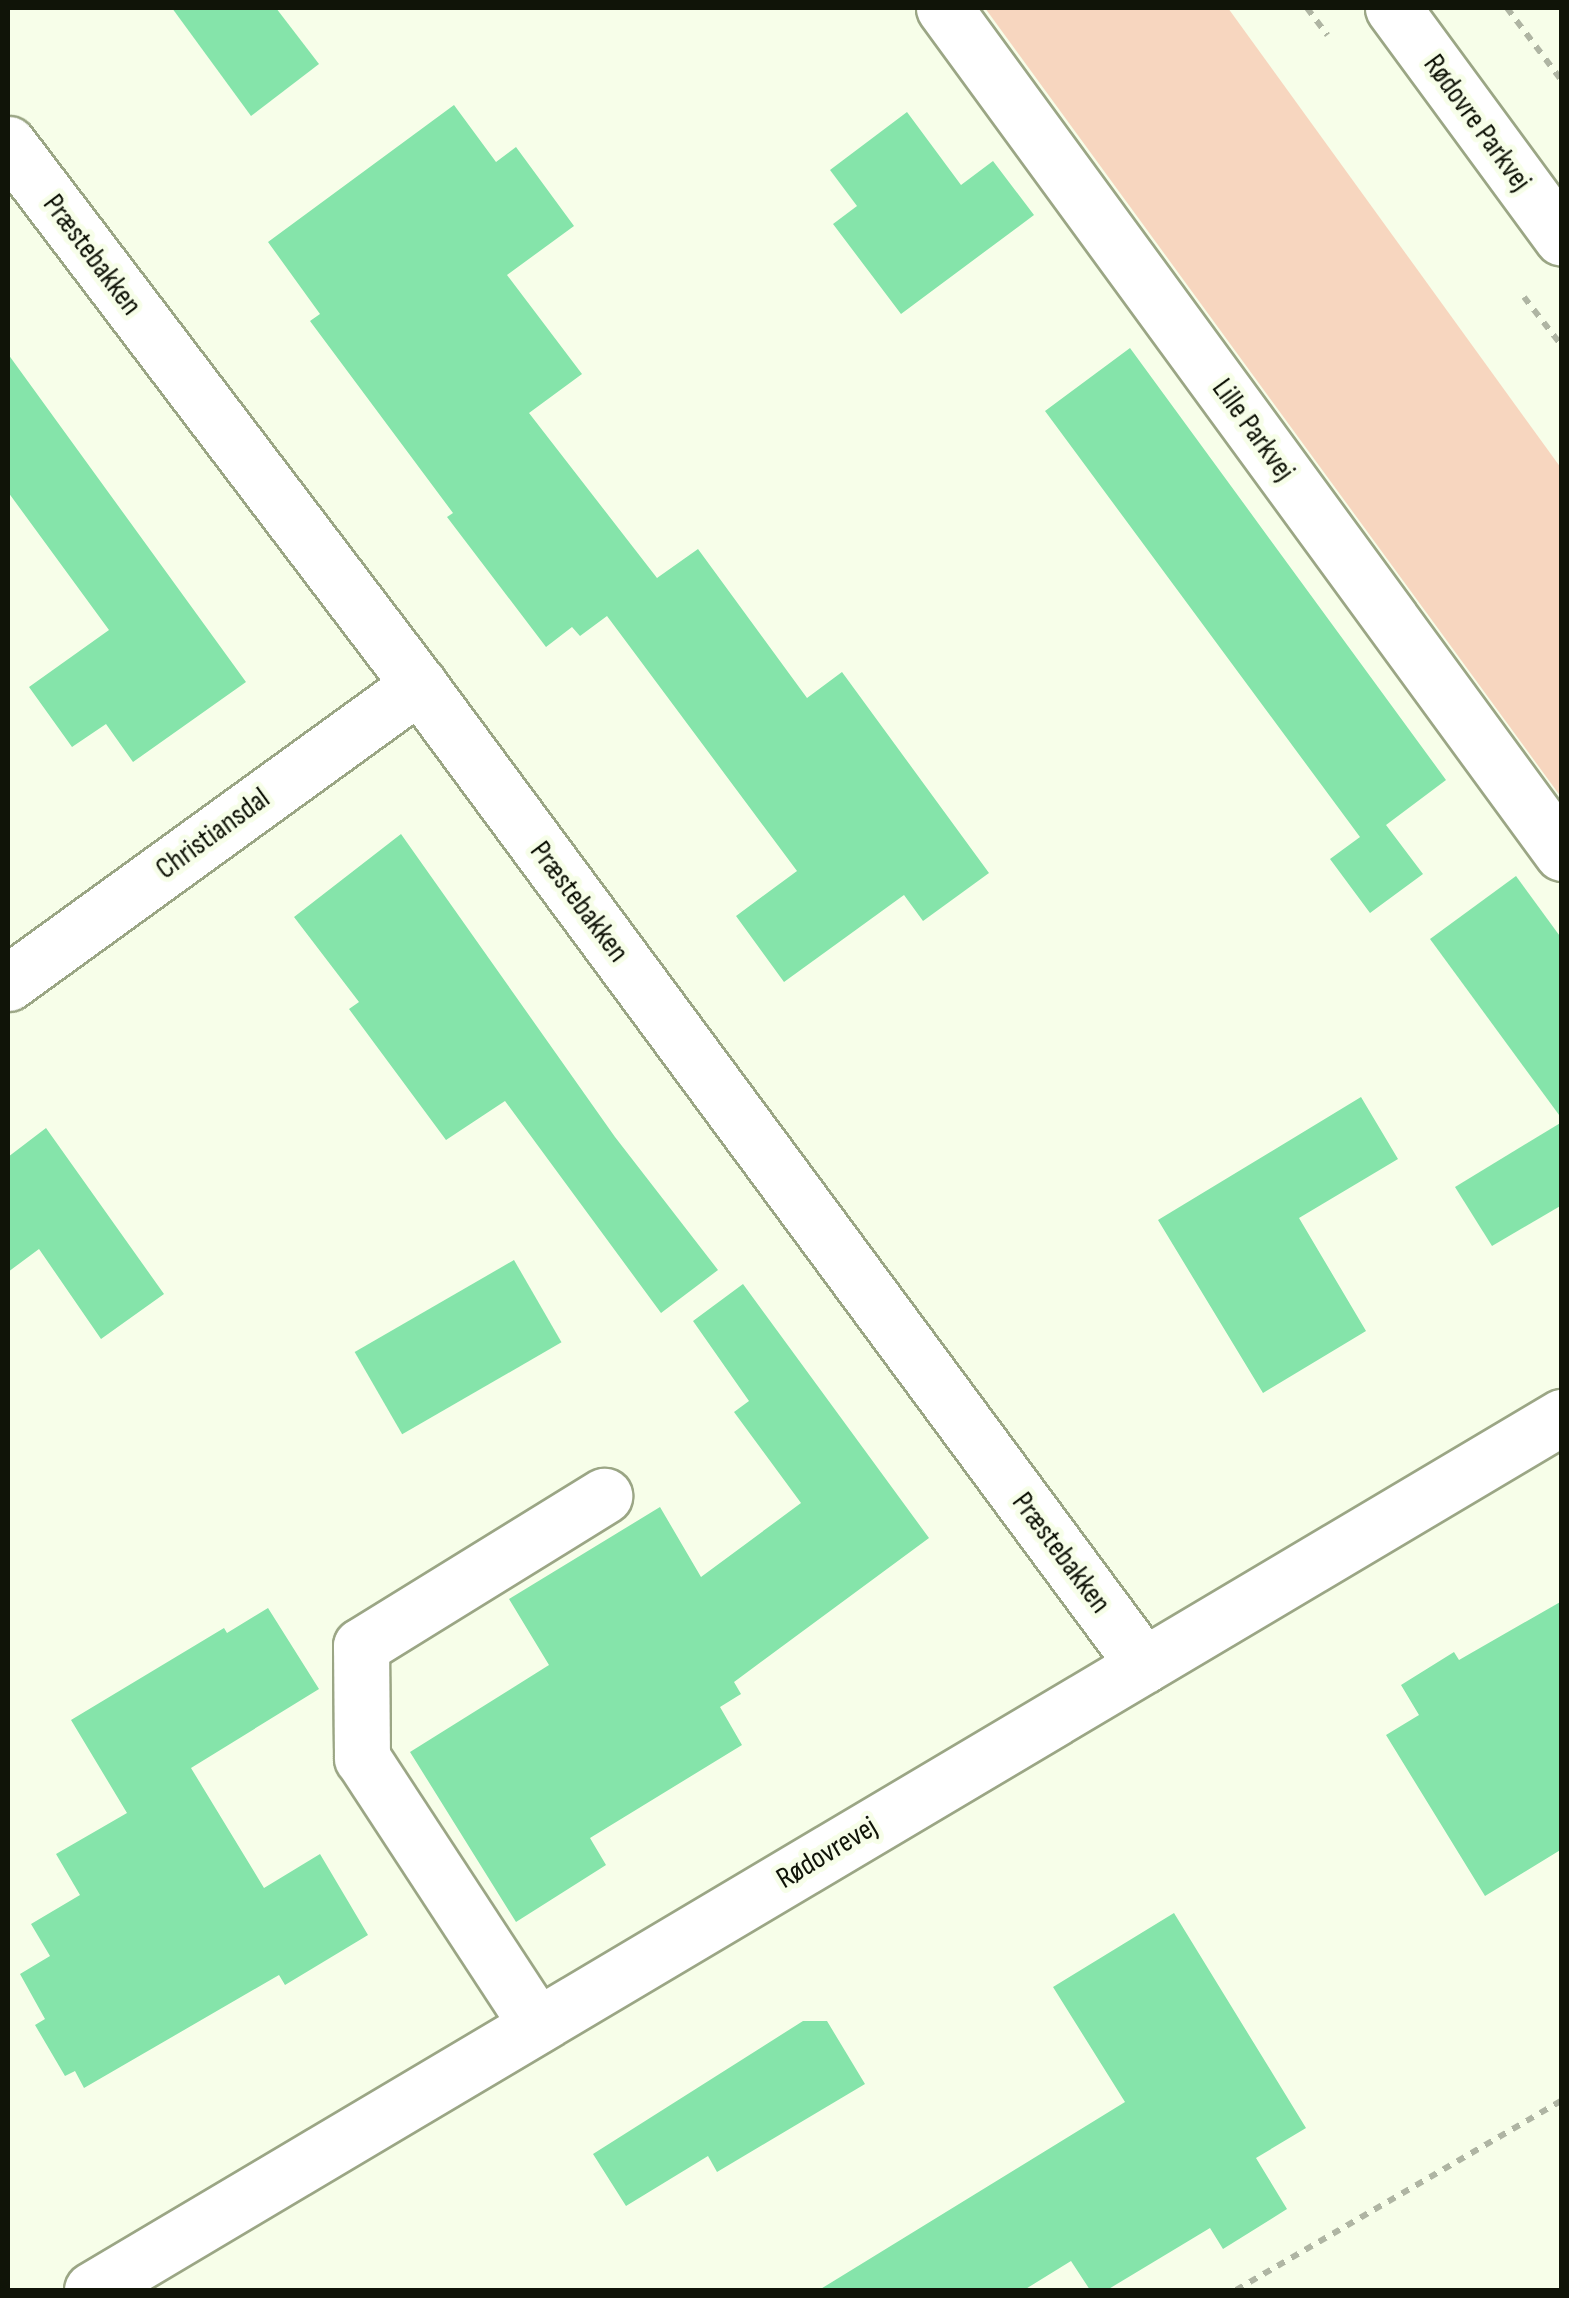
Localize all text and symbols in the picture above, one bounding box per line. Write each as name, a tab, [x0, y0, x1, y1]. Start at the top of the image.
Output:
street label: Rødovre Parkvej	[1415, 48, 1539, 198]
street label: Præstebakken	[35, 188, 149, 322]
street label: Lille Parkvej	[1204, 372, 1302, 488]
street label: Christiansdal	[149, 781, 277, 887]
street label: Præstebakken	[522, 835, 636, 969]
street label: Præstebakken	[1004, 1486, 1118, 1620]
street label: Rødovrevej	[770, 1809, 884, 1897]

